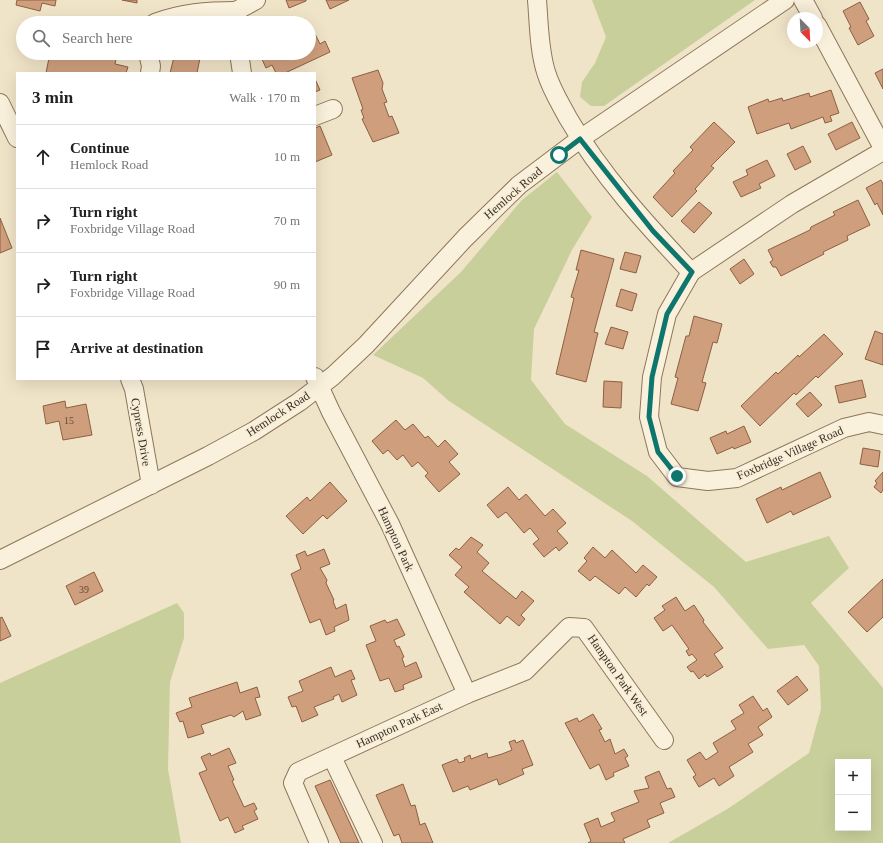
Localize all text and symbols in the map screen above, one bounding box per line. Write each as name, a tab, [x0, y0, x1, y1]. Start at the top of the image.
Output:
north arrow	[787, 12, 823, 48]
search box	[16, 16, 316, 60]
icon: search	[30, 27, 52, 49]
text: Search here	[62, 30, 132, 46]
text: 3 min	[32, 88, 73, 107]
text: Walk · 170 m	[229, 90, 300, 105]
text: Continue	[70, 140, 129, 156]
icon: ahead	[32, 146, 54, 168]
route start	[550, 146, 568, 164]
text: 10 m	[274, 149, 300, 164]
text: Hemlock Road	[70, 157, 148, 172]
street label: Hemlock Road	[481, 164, 545, 222]
text: Turn right	[70, 204, 137, 220]
icon: right	[32, 210, 54, 232]
text: 70 m	[274, 213, 300, 228]
text: Foxbridge Village Road	[70, 221, 195, 236]
text: Turn right	[70, 268, 137, 284]
icon: right	[32, 274, 54, 296]
text: 90 m	[274, 277, 300, 292]
text: Foxbridge Village Road	[70, 285, 195, 300]
icon: arrive	[32, 338, 54, 360]
text: Arrive at destination	[70, 340, 203, 356]
street label: Hemlock Road	[244, 388, 312, 440]
street label: Cypress Drive	[128, 397, 154, 467]
house number: 15	[64, 415, 74, 426]
street label: Foxbridge Village Road	[735, 423, 845, 483]
route end	[668, 467, 686, 485]
street label: Hampton Park	[375, 504, 417, 574]
house number: 39	[79, 584, 89, 595]
street label: Hampton Park West	[585, 632, 652, 719]
street label: Hampton Park East	[354, 699, 445, 751]
map controls	[835, 759, 871, 831]
button: +	[835, 759, 871, 795]
button: −	[835, 795, 871, 831]

